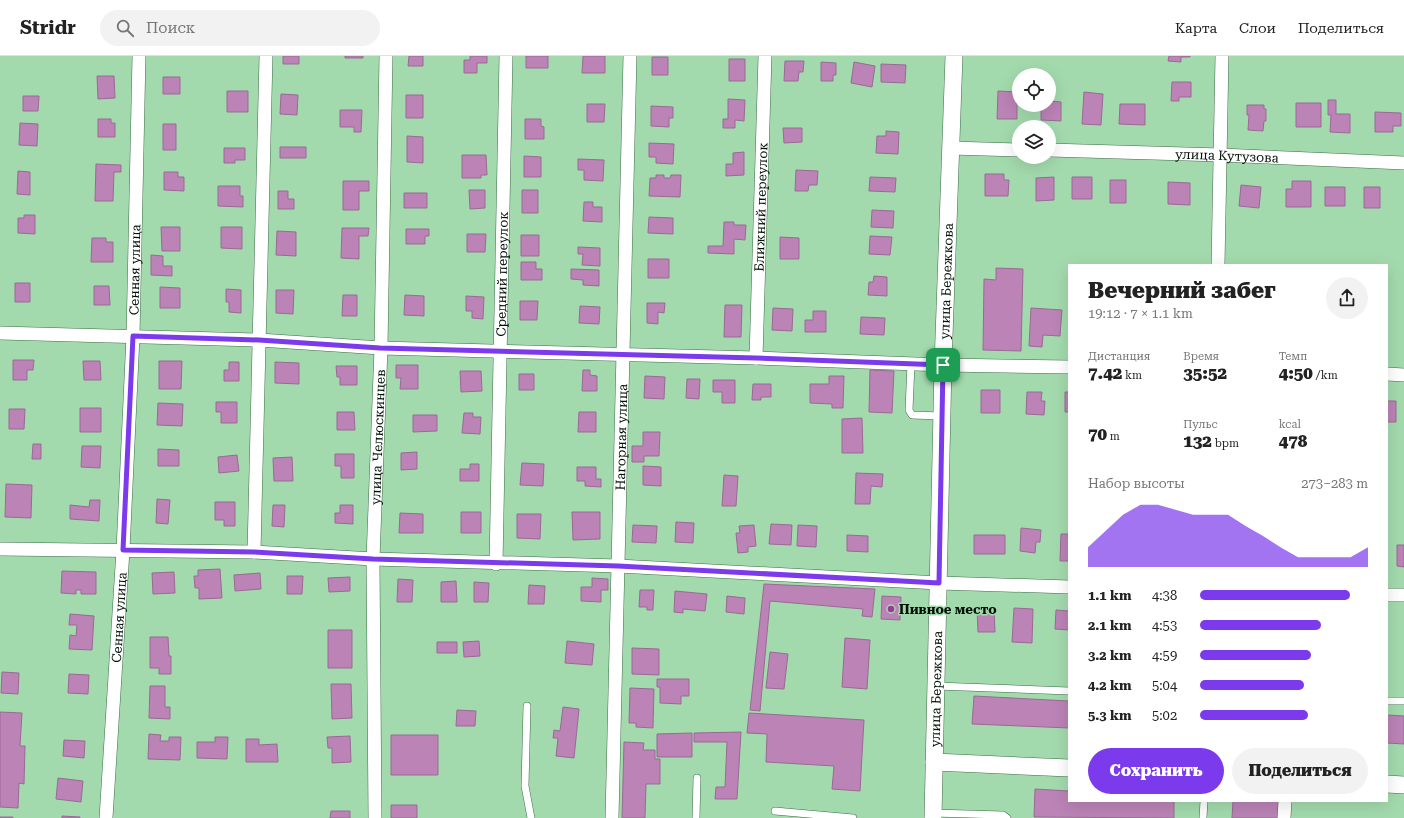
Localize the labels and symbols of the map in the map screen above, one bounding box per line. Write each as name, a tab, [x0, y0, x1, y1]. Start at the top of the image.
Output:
street label: Ближний переулок	[752, 142, 770, 272]
street label: улица Кутузова	[1175, 147, 1279, 166]
street label: Средний переулок	[493, 211, 511, 337]
street label: улица Бережкова	[937, 223, 956, 340]
street label: Сенная улица	[126, 224, 143, 315]
pin	[926, 348, 960, 382]
street label: улица Челюскинцев	[368, 369, 388, 505]
street label: Нагорная улица	[613, 384, 630, 491]
street label: Сенная улица	[109, 572, 130, 663]
place label: Пивное место	[899, 602, 997, 617]
marker: Пивное место	[886, 604, 896, 614]
street label: улица Бережкова	[928, 631, 945, 747]

